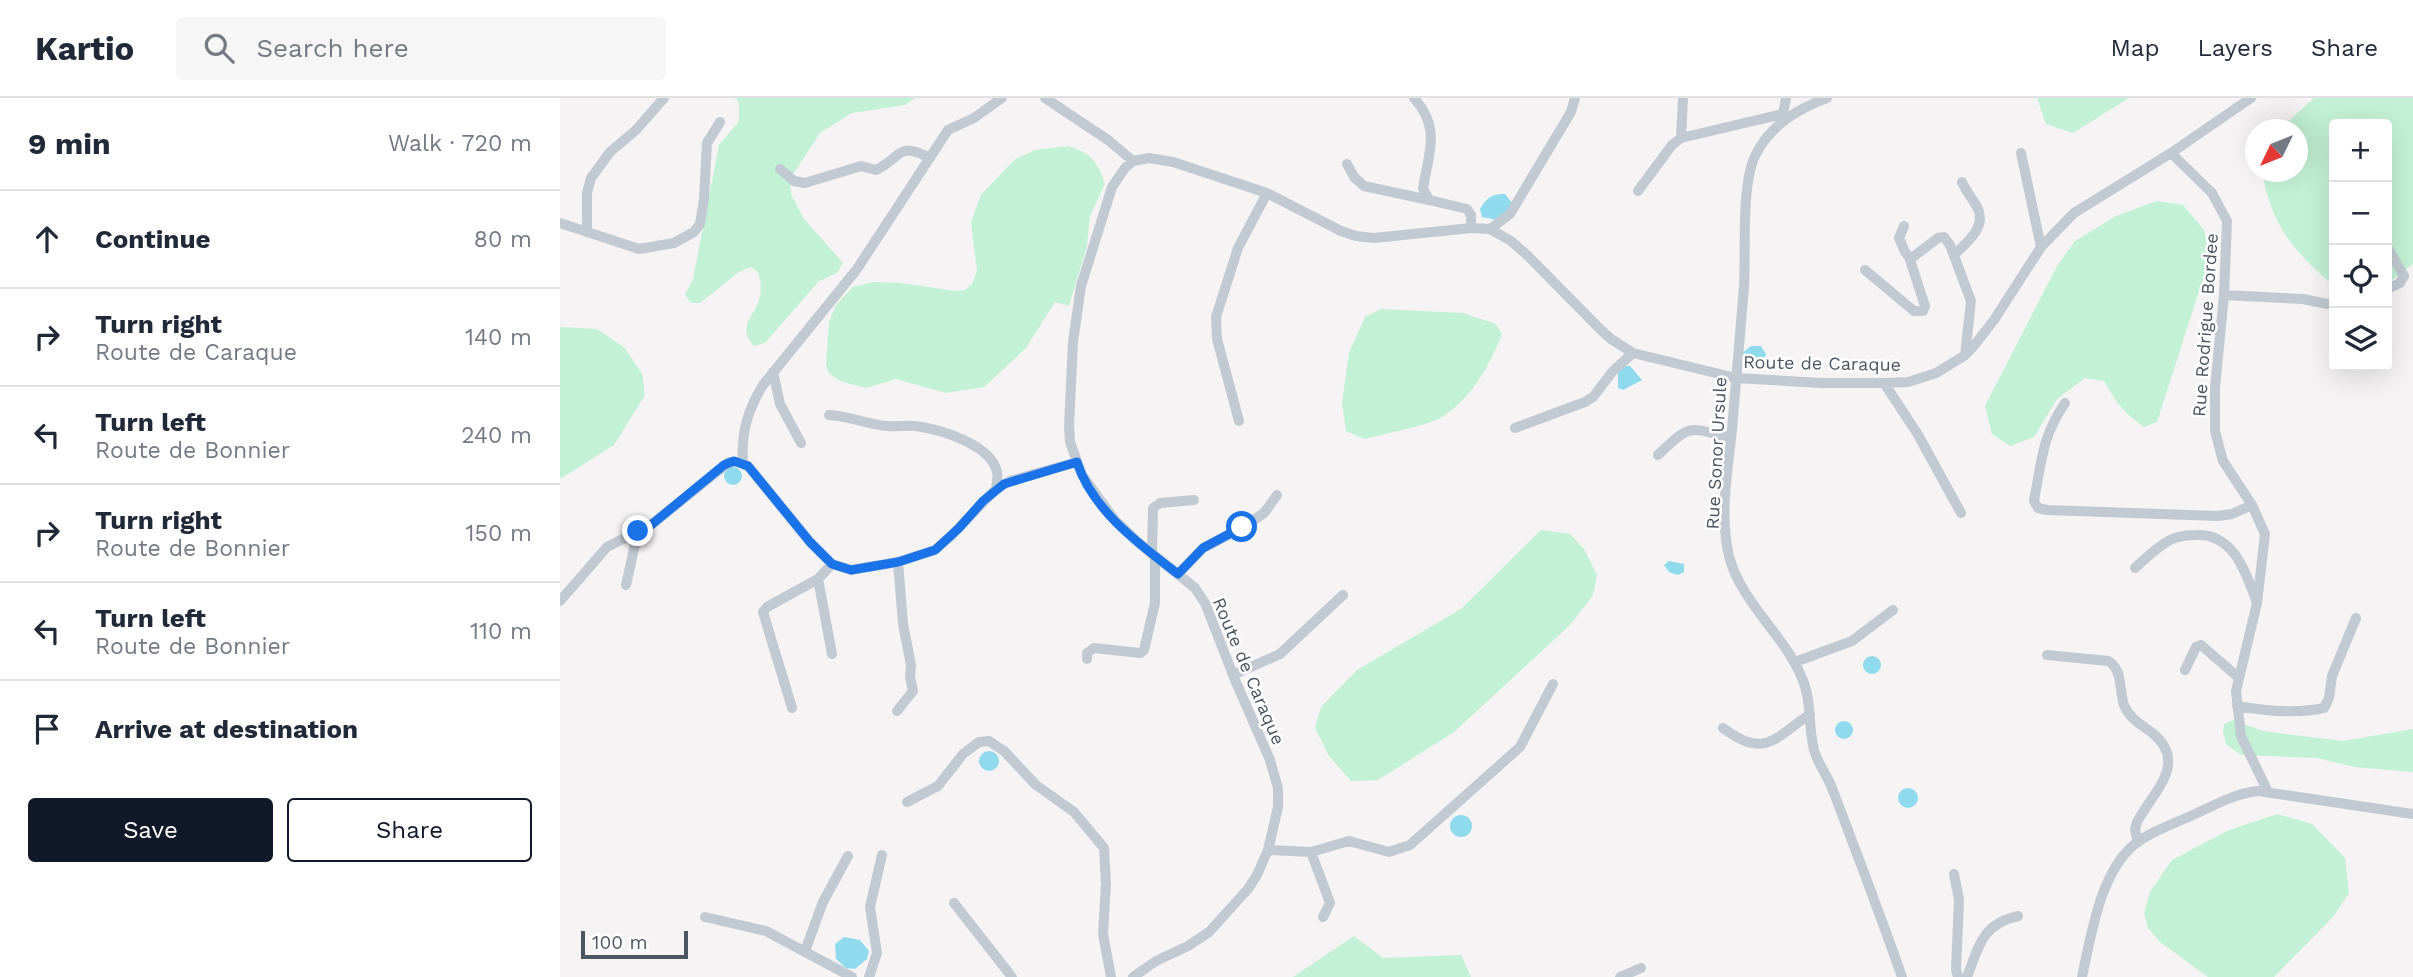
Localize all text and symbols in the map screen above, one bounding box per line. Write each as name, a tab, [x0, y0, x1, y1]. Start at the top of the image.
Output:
search box	[176, 17, 666, 80]
text: Kartio	[35, 29, 134, 68]
icon: search	[200, 29, 238, 67]
text: Search here	[256, 33, 409, 63]
text: Map	[2111, 34, 2159, 62]
text: Layers	[2197, 34, 2273, 62]
text: Share	[2311, 34, 2378, 62]
north arrow	[2245, 119, 2308, 182]
map controls	[2329, 119, 2392, 371]
button: +	[2329, 119, 2392, 182]
text: 9 min	[28, 126, 111, 161]
text: Walk · 720 m	[388, 130, 532, 157]
button: −	[2329, 182, 2392, 245]
icon: ahead	[28, 220, 66, 258]
text: Continue	[95, 224, 211, 254]
text: 80 m	[474, 226, 532, 253]
street label: Rue Rodrigue Bordee	[2188, 232, 2222, 418]
button: locate	[2329, 245, 2392, 308]
button: layers	[2329, 308, 2392, 371]
text: Turn right	[95, 309, 222, 339]
icon: right	[28, 318, 66, 356]
text: 140 m	[465, 324, 532, 351]
text: Route de Caraque	[95, 339, 297, 366]
street label: Route de Caraque	[1743, 351, 1901, 375]
street label: Rue Sonor Ursule	[1702, 376, 1730, 530]
text: Turn left	[95, 407, 206, 437]
icon: left	[28, 416, 66, 454]
text: 240 m	[461, 422, 532, 449]
text: Route de Bonnier	[95, 437, 290, 464]
text: Turn right	[95, 505, 222, 535]
route start	[1226, 511, 1257, 542]
icon: right	[28, 514, 66, 552]
route end	[622, 515, 653, 546]
text: 150 m	[466, 520, 532, 547]
text: Route de Bonnier	[95, 535, 290, 562]
street label: Route de Caraque	[1208, 594, 1290, 748]
text: Turn left	[95, 603, 206, 633]
icon: left	[28, 612, 66, 650]
text: 110 m	[470, 618, 532, 645]
text: Route de Bonnier	[95, 633, 290, 660]
icon: arrive	[28, 710, 66, 748]
text: Arrive at destination	[95, 714, 358, 744]
button: Save	[28, 798, 273, 862]
button: Share	[287, 798, 532, 862]
scale bar	[581, 928, 688, 960]
text: 100 m	[592, 931, 648, 954]

